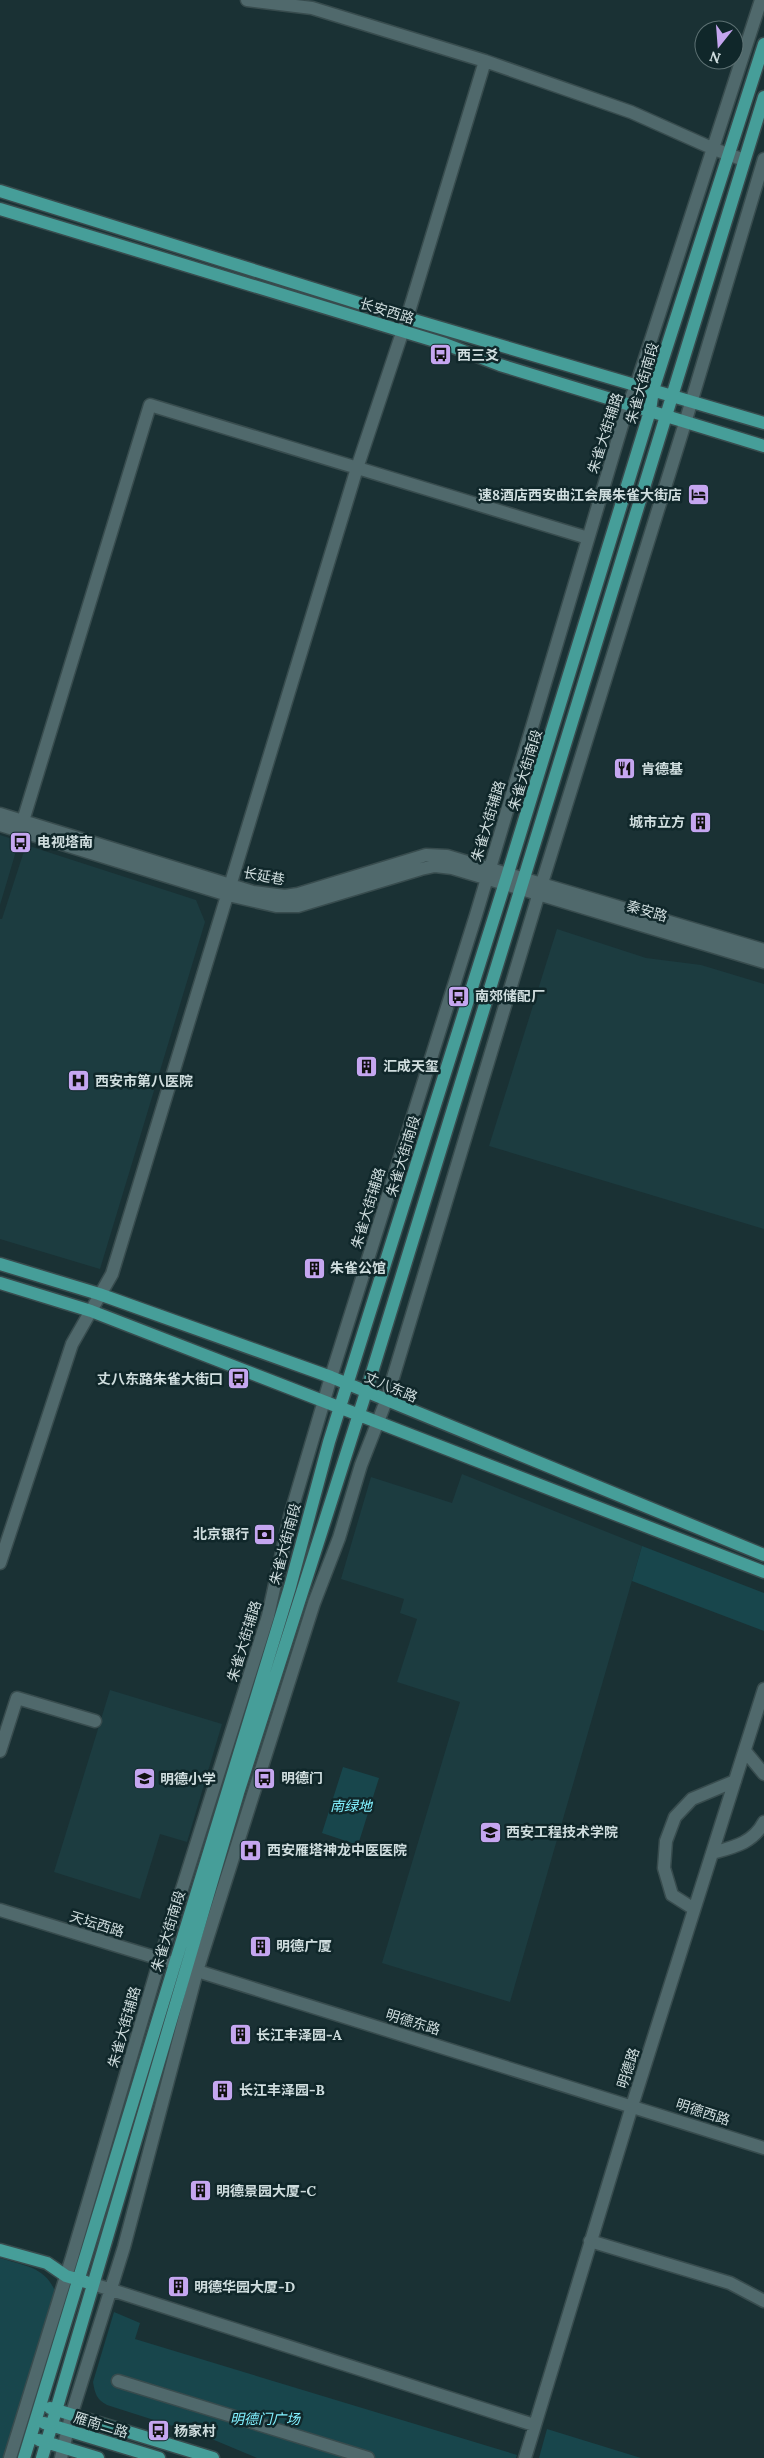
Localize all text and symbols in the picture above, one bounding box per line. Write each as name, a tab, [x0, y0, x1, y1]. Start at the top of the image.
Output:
north arrow	[694, 20, 744, 70]
text: N	[707, 47, 723, 68]
street label: 长安西路	[358, 294, 416, 328]
street label: 朱雀大街南段	[622, 340, 662, 426]
bus stop icon: 西三爻	[429, 343, 453, 367]
place label: 西三爻	[457, 346, 499, 364]
street label: 朱雀大街辅路	[583, 390, 627, 476]
hotel icon: 速8酒店西安曲江会展朱雀大街店	[686, 483, 710, 507]
place label: 速8酒店西安曲江会展朱雀大街店	[478, 486, 682, 504]
street label: 朱雀大街南段	[504, 727, 546, 813]
restaurant icon: 肯德基	[613, 757, 637, 781]
place label: 肯德基	[641, 760, 683, 778]
street label: 朱雀大街辅路	[467, 778, 509, 864]
building icon: 城市立方	[689, 810, 713, 834]
place label: 城市立方	[629, 813, 685, 831]
bus stop icon: 电视塔南	[9, 830, 33, 854]
place label: 电视塔南	[37, 833, 93, 851]
street label: 长延巷	[242, 863, 286, 889]
street label: 秦安路	[624, 897, 670, 925]
bus stop icon: 南郊储配厂	[447, 984, 471, 1008]
place label: 南郊储配厂	[475, 987, 545, 1005]
building icon: 汇成天玺	[355, 1054, 379, 1078]
place label: 汇成天玺	[383, 1057, 439, 1075]
hospital icon: 西安市第八医院	[67, 1069, 91, 1093]
place label: 西安市第八医院	[95, 1072, 193, 1090]
street label: 朱雀大街南段	[382, 1113, 424, 1199]
street label: 朱雀大街辅路	[347, 1165, 389, 1251]
building icon: 朱雀公馆	[302, 1256, 326, 1280]
place label: 朱雀公馆	[330, 1259, 386, 1277]
bus stop icon: 丈八东路朱雀大街口	[227, 1367, 251, 1391]
street label: 丈八东路	[362, 1368, 420, 1406]
place label: 丈八东路朱雀大街口	[97, 1370, 223, 1388]
street label: 朱雀大街南段	[265, 1501, 305, 1587]
bank icon: 北京银行	[253, 1522, 277, 1546]
place label: 北京银行	[193, 1525, 249, 1543]
street label: 朱雀大街辅路	[223, 1598, 265, 1684]
bus stop icon: 明德门	[253, 1766, 277, 1790]
school or university icon: 明德小学	[132, 1767, 156, 1791]
place label: 明德门	[281, 1769, 323, 1787]
place label: 明德小学	[160, 1770, 216, 1788]
park label: 南绿地	[330, 1797, 374, 1815]
school or university icon: 西安工程技术学院	[478, 1820, 502, 1844]
place label: 西安工程技术学院	[506, 1823, 618, 1841]
hospital icon: 西安雁塔神龙中医医院	[239, 1838, 263, 1862]
place label: 西安雁塔神龙中医医院	[267, 1841, 407, 1859]
street label: 朱雀大街南段	[147, 1888, 189, 1974]
street label: 天坛西路	[68, 1907, 126, 1941]
building icon: 明德广厦	[248, 1934, 272, 1958]
place label: 明德广厦	[276, 1937, 332, 1955]
street label: 朱雀大街辅路	[104, 1984, 144, 2070]
street label: 明德东路	[384, 2005, 442, 2039]
building icon: 长江丰泽园-A	[228, 2023, 252, 2047]
place label: 长江丰泽园-A	[256, 2026, 343, 2044]
street label: 明德路	[613, 2045, 643, 2091]
building icon: 长江丰泽园-B	[211, 2078, 235, 2102]
place label: 长江丰泽园-B	[239, 2081, 325, 2099]
street label: 明德西路	[674, 2095, 732, 2129]
building icon: 明德景园大厦-C	[188, 2179, 212, 2203]
place label: 明德景园大厦-C	[216, 2182, 317, 2200]
building icon: 明德华园大厦-D	[166, 2275, 190, 2299]
place label: 明德华园大厦-D	[194, 2278, 296, 2296]
street label: 雁南二路	[72, 2408, 130, 2442]
park label: 明德门广场	[230, 2410, 301, 2428]
bus stop icon: 杨家村	[146, 2419, 170, 2443]
place label: 杨家村	[174, 2422, 216, 2440]

